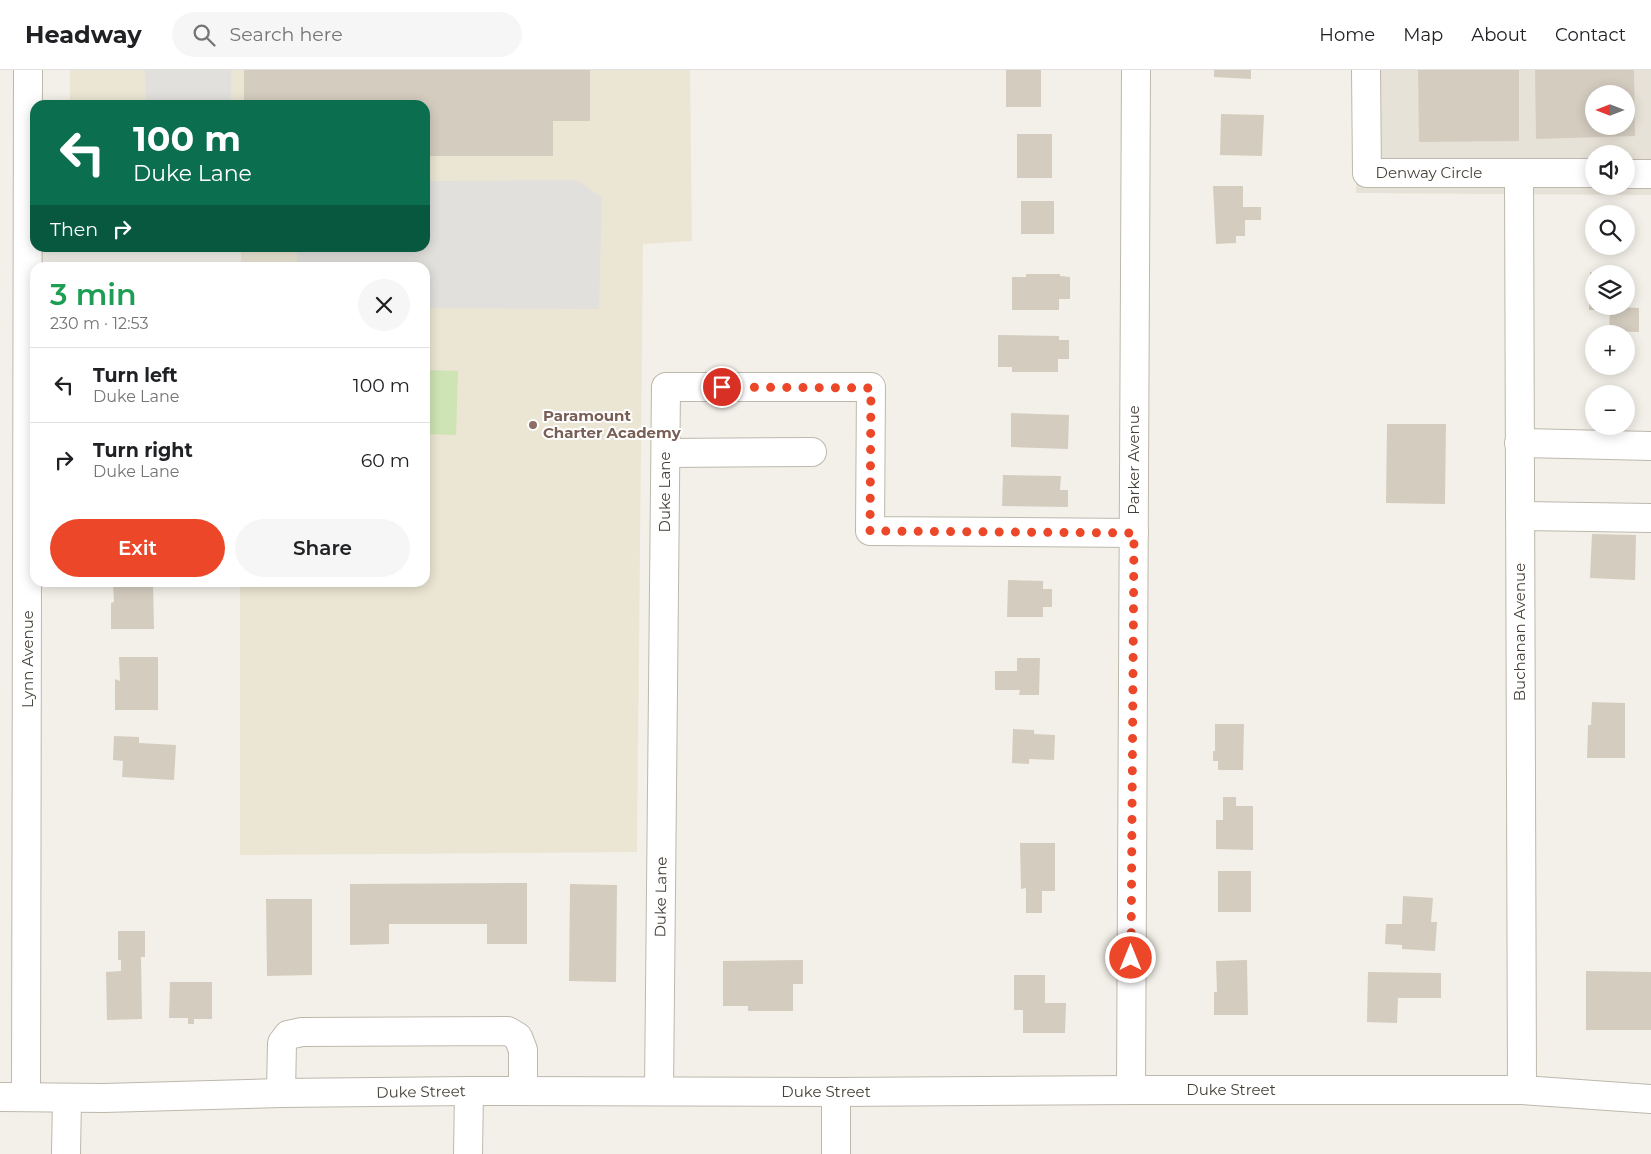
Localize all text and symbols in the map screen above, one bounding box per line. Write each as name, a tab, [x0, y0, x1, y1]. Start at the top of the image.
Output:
search box	[172, 12, 522, 57]
text: Headway	[25, 20, 142, 49]
icon: search	[190, 21, 218, 49]
text: Search here	[230, 23, 343, 46]
text: Home	[1319, 24, 1375, 46]
text: Map	[1403, 24, 1443, 46]
text: About	[1471, 24, 1527, 46]
text: Contact	[1555, 24, 1626, 46]
north arrow	[1585, 85, 1635, 135]
map controls	[1585, 85, 1635, 435]
text: 100 m	[133, 117, 241, 160]
icon: left	[50, 120, 115, 185]
button: sound	[1585, 145, 1635, 195]
text: Duke Lane	[133, 160, 252, 187]
street label: Denway Circle	[1376, 163, 1482, 182]
button: search	[1585, 205, 1635, 255]
icon: right	[108, 215, 136, 243]
text: Then	[50, 218, 98, 241]
button: layers	[1585, 265, 1635, 315]
text: 3 min	[50, 276, 137, 313]
button: close	[358, 279, 410, 331]
text: 230 m · 12:53	[50, 314, 149, 333]
button: +	[1585, 325, 1635, 375]
text: Turn left	[93, 364, 178, 387]
pin	[701, 366, 743, 408]
icon: left	[50, 371, 78, 399]
icon: arrive	[708, 373, 736, 401]
text: 100 m	[353, 374, 410, 397]
button: −	[1585, 385, 1635, 435]
text: Duke Lane	[93, 387, 179, 406]
street label: Parker Avenue	[1124, 405, 1143, 515]
place label: Paramount Charter Academy	[543, 406, 682, 442]
marker: Paramount Charter Academy	[527, 419, 539, 431]
text: Turn right	[93, 439, 193, 462]
icon: right	[50, 446, 78, 474]
text: 60 m	[361, 449, 410, 472]
street label: Duke Lane	[655, 452, 674, 533]
text: Duke Lane	[93, 462, 179, 481]
button: Exit	[50, 519, 225, 577]
button: Share	[235, 519, 410, 577]
street label: Buchanan Avenue	[1510, 563, 1529, 701]
street label: Lynn Avenue	[18, 610, 37, 708]
street label: Duke Lane	[650, 856, 671, 938]
position arrow	[1104, 931, 1156, 983]
street label: Duke Street	[1186, 1080, 1276, 1099]
street label: Duke Street	[376, 1081, 466, 1102]
street label: Duke Street	[781, 1082, 871, 1101]

